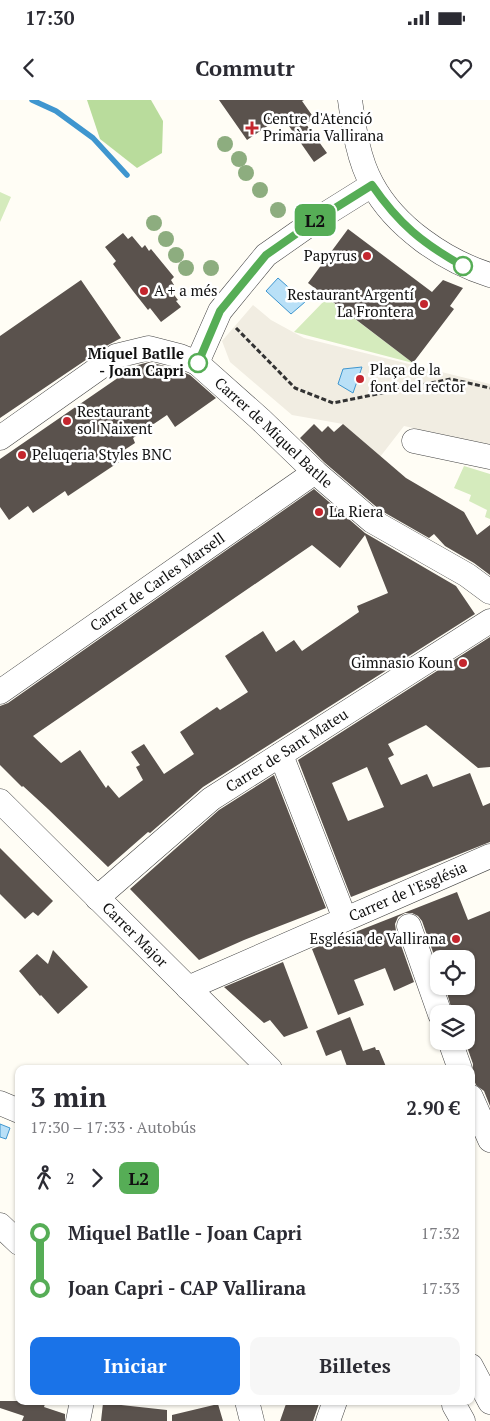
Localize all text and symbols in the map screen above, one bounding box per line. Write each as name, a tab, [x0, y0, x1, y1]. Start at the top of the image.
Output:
text: 17:30	[25, 5, 74, 30]
text: Commutr	[195, 53, 295, 82]
icon: back	[15, 54, 43, 82]
icon: heart	[447, 54, 475, 82]
place label: Centre d'Atenció Primària Vallirana	[263, 108, 384, 145]
marker: Centre d'Atenció Primària Vallirana	[245, 121, 259, 135]
line badge: L2	[292, 204, 338, 236]
text: L2	[305, 208, 325, 232]
place label: Papyrus	[304, 245, 357, 265]
marker: Papyrus	[361, 250, 373, 262]
unlabelled marker	[453, 256, 473, 276]
place label: A + a més	[154, 280, 217, 300]
place label: Restaurant Argentí La Frontera	[287, 284, 414, 321]
marker: A + a més	[138, 285, 150, 297]
marker: Restaurant Argentí La Frontera	[418, 298, 430, 310]
place label: Miquel Batlle - Joan Capri	[88, 343, 184, 380]
marker: Miquel Batlle - Joan Capri	[188, 353, 208, 373]
place label: Plaça de la font del rector	[370, 359, 465, 396]
street label: Carrer de Miquel Batlle	[211, 372, 337, 492]
marker: Plaça de la font del rector	[354, 373, 366, 385]
place label: Restaurant sol Naixent	[77, 401, 153, 438]
marker: Restaurant sol Naixent	[61, 415, 73, 427]
place label: Peluqeria Styles BNC	[32, 444, 172, 464]
marker: Peluqeria Styles BNC	[16, 449, 28, 461]
place label: La Riera	[329, 501, 384, 521]
marker: La Riera	[313, 506, 325, 518]
street label: Carrer de Carles Marsell	[86, 527, 228, 635]
place label: Gimnasio Koun	[351, 652, 453, 672]
marker: Gimnasio Koun	[457, 657, 469, 669]
street label: Carrer de Sant Mateu	[221, 703, 352, 796]
street label: Carrer de l'Església	[345, 856, 470, 926]
street label: Carrer Major	[98, 897, 173, 971]
place label: Església de Vallirana	[310, 928, 446, 948]
marker: Església de Vallirana	[450, 933, 462, 945]
map controls	[430, 950, 475, 1050]
button: locate	[430, 950, 475, 995]
button: layers	[430, 1005, 475, 1050]
text: 3 min	[30, 1078, 107, 1115]
text: 2.90 €	[406, 1095, 460, 1120]
text: 17:30 – 17:33 · Autobús	[30, 1116, 196, 1138]
icon: walk	[30, 1164, 58, 1192]
icon: forward	[83, 1164, 111, 1192]
text: L2	[129, 1166, 149, 1190]
text: 2	[66, 1167, 75, 1189]
text: Miquel Batlle - Joan Capri	[68, 1220, 302, 1245]
text: 17:32	[421, 1222, 460, 1244]
text: Joan Capri - CAP Vallirana	[68, 1275, 306, 1300]
text: 17:33	[421, 1277, 460, 1299]
button: Iniciar	[30, 1337, 240, 1395]
button: Billetes	[250, 1337, 460, 1395]

